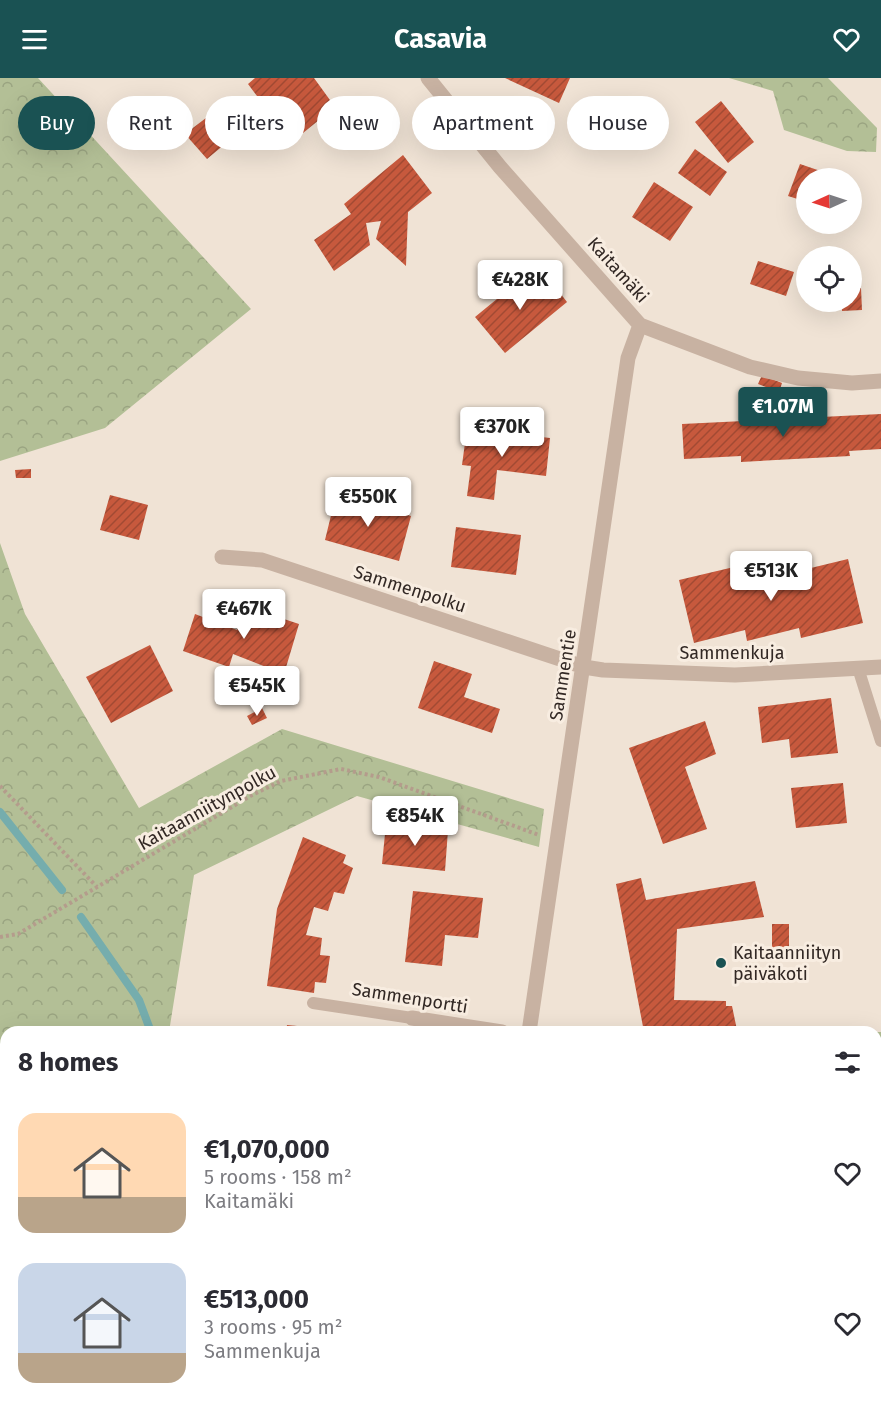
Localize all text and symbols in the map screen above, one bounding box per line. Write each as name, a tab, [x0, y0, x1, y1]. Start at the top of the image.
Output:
icon: menu	[18, 23, 51, 56]
text: Casavia	[394, 23, 487, 55]
icon: heart	[830, 23, 863, 56]
chip: Buy	[18, 96, 95, 150]
chip: Rent	[107, 96, 193, 150]
chip: Filters	[205, 96, 305, 150]
chip: New	[317, 96, 400, 150]
chip: Apartment	[412, 96, 555, 150]
chip: House	[567, 96, 669, 150]
north arrow	[796, 168, 862, 234]
map controls	[796, 168, 862, 312]
street label: Kaitamäki	[583, 233, 653, 307]
button: locate	[796, 246, 862, 312]
pin: €428K	[478, 260, 562, 311]
text: €428K	[492, 267, 548, 291]
pin: €1.07M	[734, 387, 832, 438]
text: €1.07M	[752, 394, 814, 418]
pin: €370K	[460, 407, 544, 458]
text: €370K	[474, 414, 530, 438]
pin: €550K	[326, 477, 410, 528]
text: €550K	[339, 484, 397, 508]
pin: €513K	[729, 551, 813, 602]
text: €513K	[744, 558, 798, 582]
street label: Sammenpolku	[351, 560, 469, 618]
pin: €467K	[202, 589, 286, 640]
text: €467K	[216, 596, 272, 620]
street label: Sammentie	[545, 628, 581, 722]
street label: Sammenkuja	[679, 642, 785, 664]
pin: €545K	[215, 666, 299, 717]
text: €545K	[228, 673, 286, 697]
street label: Kaitaanniitynpolku	[134, 761, 280, 855]
pin: €854K	[373, 796, 457, 847]
text: €854K	[386, 803, 444, 827]
place label: Kaitaanniityn päiväkoti	[733, 942, 841, 985]
marker: Kaitaanniityn päiväkoti	[714, 956, 728, 970]
street label: Sammenportti	[350, 978, 470, 1018]
icon: filters	[831, 1046, 864, 1079]
text: 8 homes	[18, 1047, 118, 1078]
text: €1,070,000	[204, 1134, 330, 1165]
icon: home	[66, 1137, 138, 1209]
icon: heart	[831, 1157, 864, 1190]
text: 5 rooms · 158 m²	[204, 1165, 352, 1189]
text: Kaitamäki	[204, 1189, 294, 1213]
text: €513,000	[204, 1284, 309, 1315]
icon: home	[66, 1287, 138, 1359]
icon: heart	[831, 1307, 864, 1340]
text: 3 rooms · 95 m²	[204, 1315, 343, 1339]
text: Sammenkuja	[204, 1339, 321, 1363]

